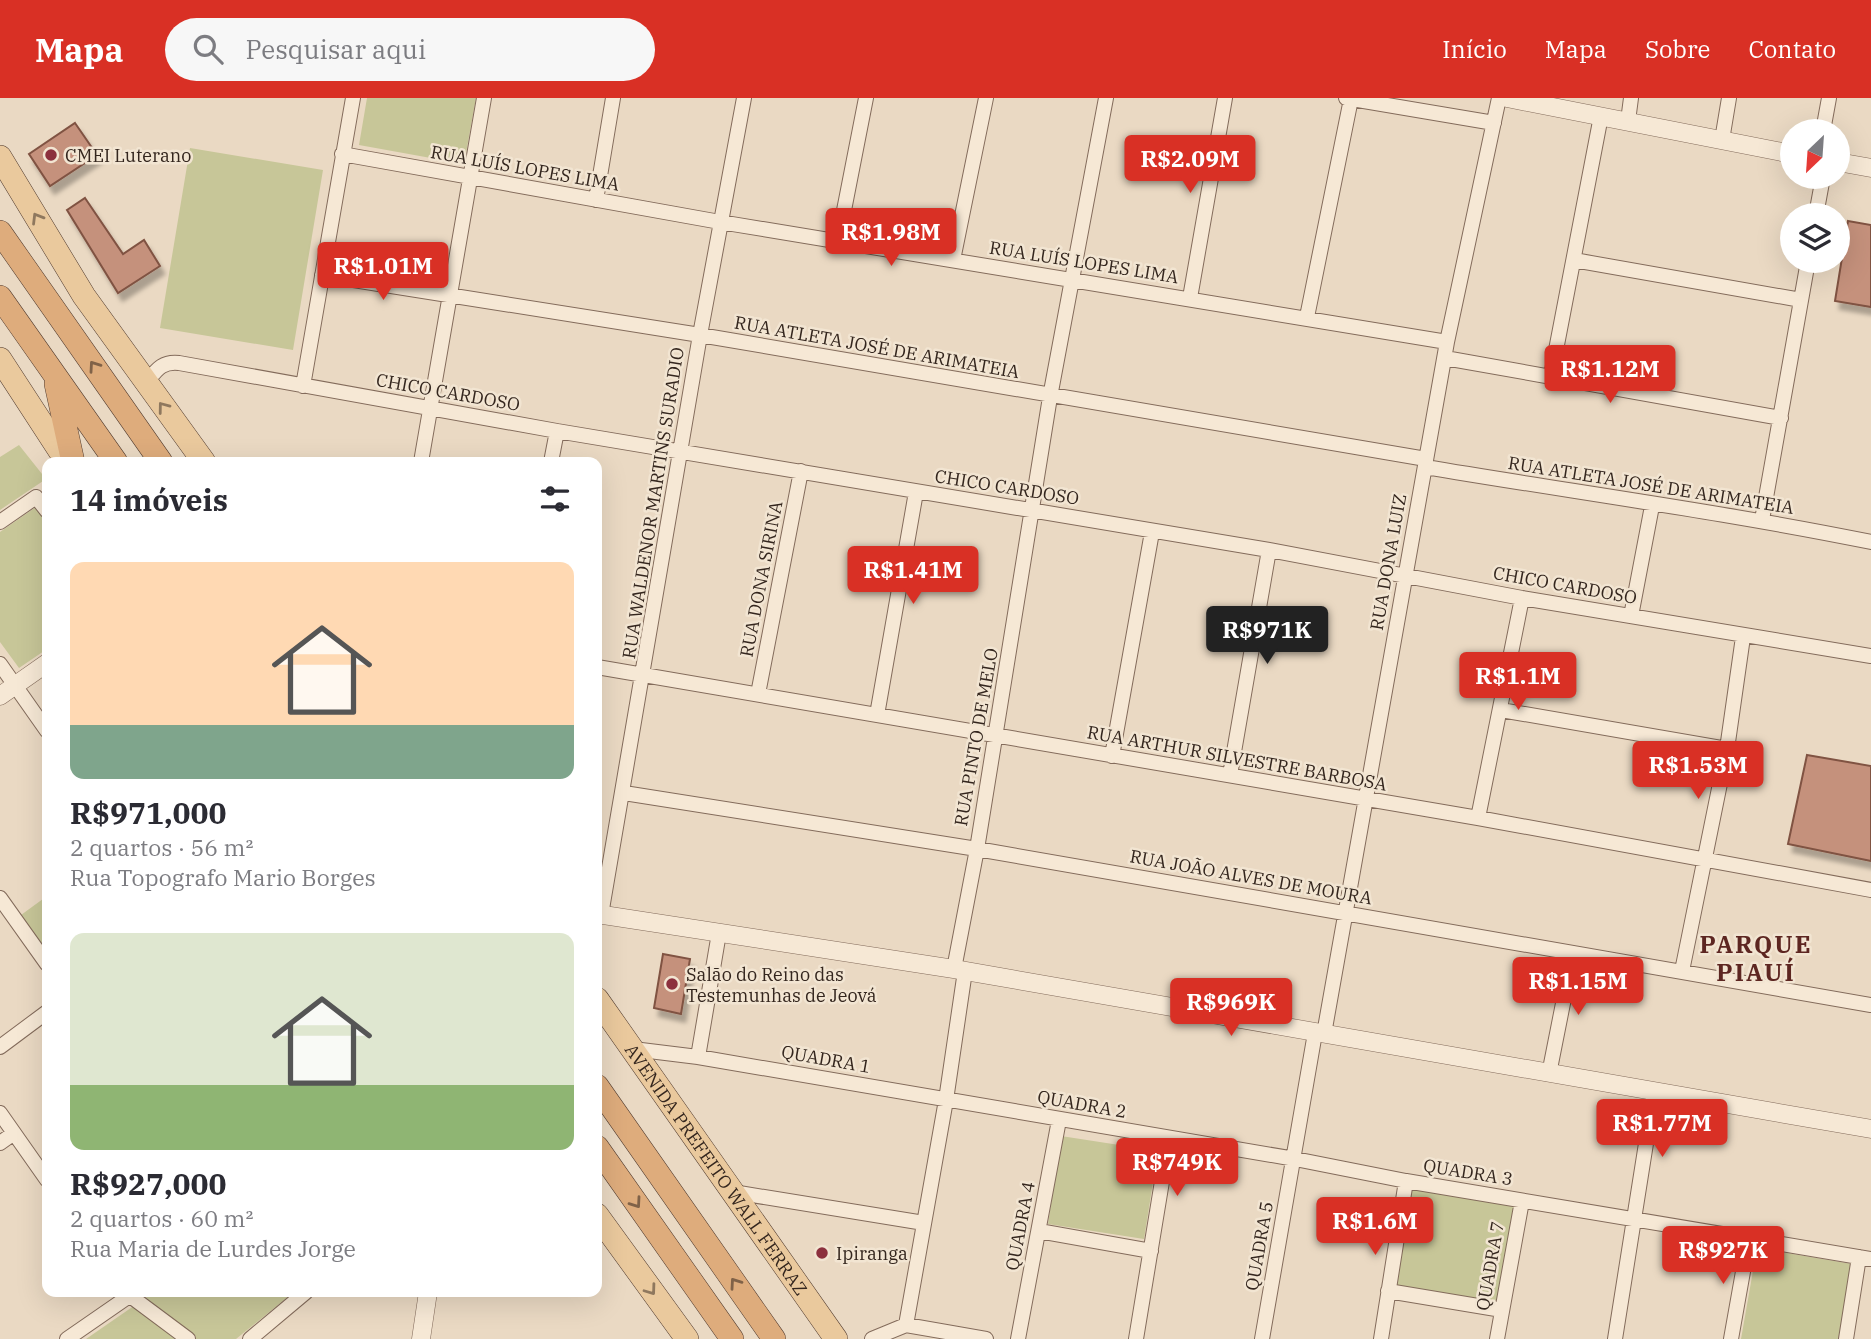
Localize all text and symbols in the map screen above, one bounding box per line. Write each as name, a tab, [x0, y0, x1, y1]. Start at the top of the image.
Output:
search box	[165, 18, 655, 81]
text: Mapa	[35, 28, 123, 71]
icon: search	[189, 30, 227, 68]
text: Pesquisar aqui	[245, 32, 426, 66]
text: Início	[1442, 33, 1507, 65]
text: Mapa	[1545, 33, 1607, 65]
text: Sobre	[1645, 33, 1710, 65]
text: Contato	[1748, 33, 1836, 65]
north arrow	[1780, 119, 1850, 189]
map controls	[1780, 119, 1850, 273]
pin: R$2.09M	[1125, 136, 1255, 195]
street label: RUA LUÍS LOPES LIMA	[429, 140, 622, 196]
text: R$2.09M	[1140, 143, 1240, 173]
place label: CMEI Luterano	[65, 144, 191, 167]
marker: CMEI Luterano	[43, 147, 59, 163]
button: layers	[1780, 203, 1850, 273]
pin: R$1.98M	[826, 208, 956, 268]
one-way arrow	[32, 212, 45, 225]
text: R$1.98M	[841, 216, 941, 246]
street label: RUA LUÍS LOPES LIMA	[988, 236, 1181, 288]
pin: R$1.01M	[318, 242, 448, 302]
text: R$1.01M	[333, 250, 433, 280]
street label: RUA ATLETA JOSÉ DE ARIMATEIA	[733, 311, 1022, 384]
pin: R$1.12M	[1545, 345, 1675, 405]
street label: RUA WALDENOR MARTINS SURADIO	[617, 346, 689, 660]
text: R$1.12M	[1560, 353, 1660, 383]
one-way arrow	[90, 361, 102, 374]
street label: CHICO CARDOSO	[374, 368, 522, 416]
one-way arrow	[159, 402, 171, 415]
street label: RUA ATLETA JOSÉ DE ARIMATEIA	[1506, 451, 1796, 519]
street label: CHICO CARDOSO	[933, 464, 1081, 510]
text: 14 imóveis	[70, 480, 228, 519]
icon: filters	[536, 480, 574, 518]
street label: RUA DONA LUIZ	[1365, 492, 1411, 632]
street label: RUA DONA SIRINA	[735, 498, 788, 659]
pin: R$1.41M	[848, 546, 978, 606]
text: R$1.41M	[863, 554, 963, 584]
street label: CHICO CARDOSO	[1491, 561, 1639, 609]
pin: R$971K	[1210, 606, 1324, 666]
icon: home	[259, 607, 385, 733]
text: R$971K	[1222, 614, 1312, 644]
street label: RUA PINTO DE MELO	[949, 646, 1003, 828]
pin: R$1.1M	[1461, 652, 1575, 712]
text: R$1.1M	[1475, 660, 1561, 690]
street label: RUA ARTHUR SILVESTRE BARBOSA	[1085, 720, 1389, 796]
pin: R$1.53M	[1633, 742, 1763, 801]
text: R$1.53M	[1648, 749, 1748, 779]
text: R$971,000	[70, 793, 226, 832]
text: 2 quartos · 56 m²	[70, 832, 253, 862]
street label: RUA JOÃO ALVES DE MOURA	[1128, 844, 1375, 910]
text: Rua Topografo Mario Borges	[70, 862, 376, 892]
district label: PARQUE PIAUÍ	[1699, 928, 1813, 988]
pin: R$1.15M	[1513, 958, 1643, 1017]
place label: Salão do Reino das Testemunhas de Jeová	[686, 963, 877, 1007]
text: R$1.15M	[1528, 965, 1628, 995]
marker: Salão do Reino das Testemunhas de Jeová	[664, 976, 680, 992]
icon: home	[259, 978, 385, 1104]
pin: R$969K	[1174, 978, 1288, 1038]
text: R$969K	[1186, 986, 1276, 1016]
street label: AVENIDA PREFEITO WALL FERRAZ	[620, 1039, 813, 1299]
street label: QUADRA 1	[780, 1040, 872, 1078]
street label: QUADRA 2	[1036, 1085, 1128, 1123]
pin: R$1.77M	[1597, 1100, 1727, 1159]
text: R$1.77M	[1612, 1107, 1712, 1137]
pin: R$749K	[1120, 1138, 1234, 1198]
text: R$749K	[1132, 1146, 1222, 1176]
street label: QUADRA 3	[1422, 1154, 1514, 1190]
text: R$927,000	[70, 1164, 226, 1203]
street label: QUADRA 4	[1000, 1179, 1040, 1273]
one-way arrow	[628, 1195, 640, 1208]
pin: R$1.6M	[1318, 1198, 1432, 1257]
street label: QUADRA 5	[1240, 1200, 1278, 1292]
text: 2 quartos · 60 m²	[70, 1203, 253, 1233]
text: R$1.6M	[1332, 1205, 1418, 1235]
street label: QUADRA 7	[1471, 1220, 1509, 1312]
pin: R$927K	[1666, 1226, 1780, 1286]
text: Rua Maria de Lurdes Jorge	[70, 1233, 356, 1263]
text: R$927K	[1678, 1234, 1768, 1264]
place label: Ipiranga	[836, 1242, 908, 1265]
marker: Ipiranga	[814, 1245, 830, 1261]
one-way arrow	[731, 1278, 743, 1291]
one-way arrow	[643, 1282, 655, 1295]

